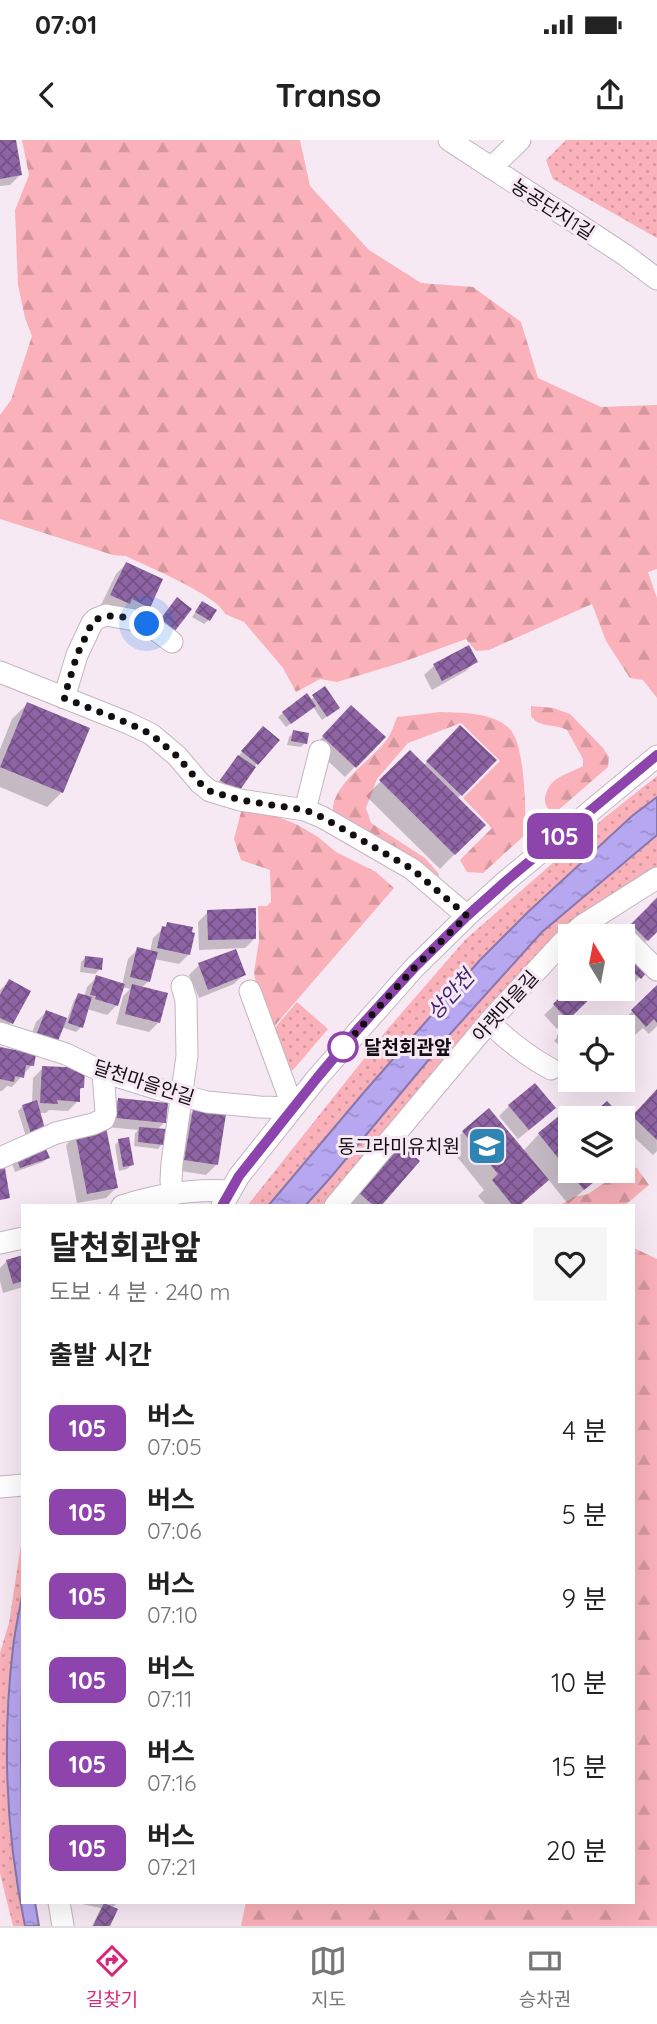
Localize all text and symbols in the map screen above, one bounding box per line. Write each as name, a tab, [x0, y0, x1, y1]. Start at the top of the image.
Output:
text: 07:01	[35, 8, 97, 41]
text: Transo	[275, 75, 382, 115]
icon: back	[28, 76, 66, 114]
icon: share	[591, 76, 629, 114]
street label: 농공단지1길	[507, 173, 599, 245]
your location	[129, 606, 164, 641]
line badge: 105	[520, 813, 600, 859]
text: 105	[541, 821, 579, 851]
north arrow	[558, 924, 635, 1001]
map controls	[558, 924, 635, 1183]
water label: 상안천	[421, 962, 481, 1024]
street label: 아랫마을길	[467, 965, 543, 1047]
button: locate	[558, 1015, 635, 1092]
marker: 달천회관앞	[328, 1032, 358, 1062]
place label: 달천회관앞	[364, 1035, 451, 1059]
street label: 달천마을안길	[90, 1054, 198, 1110]
button: layers	[558, 1106, 635, 1183]
school or university icon: 동그라미유치원	[466, 1125, 508, 1167]
place label: 동그라미유치원	[338, 1134, 460, 1158]
text: 달천회관앞	[49, 1226, 201, 1267]
button: heart	[533, 1227, 607, 1301]
text: 도보 · 4 분 · 240 m	[49, 1277, 230, 1306]
text: 출발 시간	[49, 1338, 152, 1371]
text: 버스	[147, 1399, 195, 1432]
text: 105	[69, 1413, 106, 1443]
text: 4 분	[562, 1414, 607, 1447]
text: 07:05	[147, 1432, 202, 1461]
text: 버스	[147, 1483, 195, 1516]
text: 105	[69, 1497, 106, 1527]
text: 5 분	[562, 1498, 607, 1531]
text: 07:06	[147, 1516, 202, 1545]
text: 버스	[147, 1567, 195, 1600]
text: 105	[69, 1581, 106, 1611]
text: 9 분	[561, 1582, 607, 1615]
text: 07:10	[147, 1600, 198, 1629]
text: 버스	[147, 1651, 195, 1684]
text: 105	[69, 1665, 106, 1695]
text: 10 분	[551, 1666, 607, 1699]
text: 07:11	[147, 1684, 193, 1713]
text: 버스	[147, 1735, 195, 1768]
text: 105	[69, 1749, 106, 1779]
text: 15 분	[552, 1750, 607, 1783]
text: 07:16	[147, 1768, 196, 1797]
text: 버스	[147, 1819, 195, 1852]
text: 105	[69, 1833, 106, 1863]
text: 20 분	[546, 1834, 607, 1867]
text: 07:21	[147, 1852, 197, 1881]
tab: 길찾기	[86, 1942, 138, 2011]
tab: 지도	[309, 1942, 347, 2011]
tab: 승차권	[519, 1942, 571, 2011]

